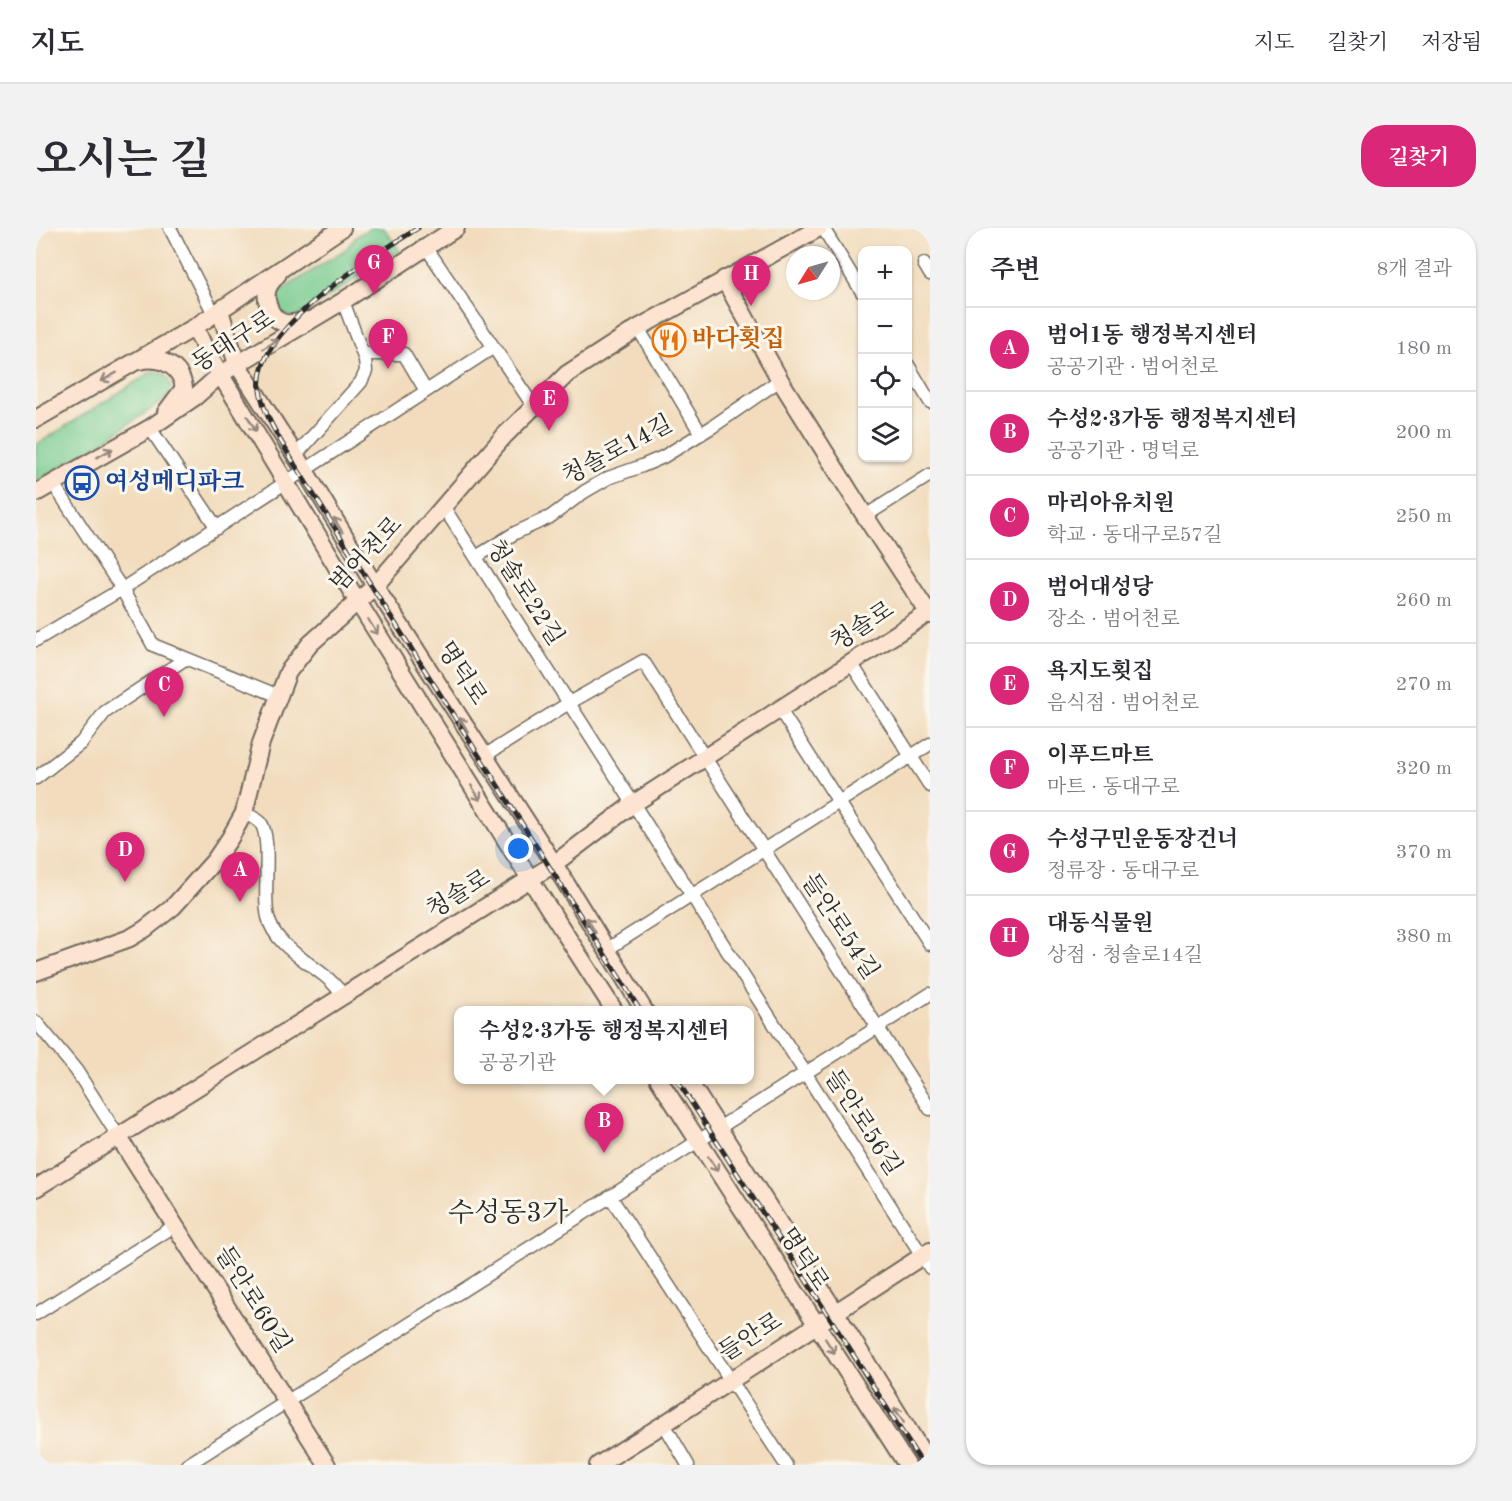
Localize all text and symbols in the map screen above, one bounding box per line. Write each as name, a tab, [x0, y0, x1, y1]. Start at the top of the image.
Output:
text: 지도	[30, 31, 84, 59]
text: 지도	[1254, 33, 1294, 54]
text: 길찾기	[1327, 33, 1388, 54]
text: 저장됨	[1421, 33, 1482, 54]
button: 길찾기	[1361, 125, 1476, 187]
text: 오시는 길	[36, 141, 210, 183]
pin: G	[354, 245, 394, 295]
north arrow	[786, 246, 840, 300]
map controls	[858, 246, 912, 462]
button: +	[858, 246, 912, 300]
pin: H	[732, 256, 770, 306]
text: 주변	[990, 258, 1040, 284]
text: 8개 결과	[1377, 260, 1452, 280]
button: −	[858, 300, 912, 354]
street label: 동대구로	[187, 305, 279, 377]
pin: F	[368, 320, 408, 369]
restaurant icon: 바다횟집	[651, 322, 687, 358]
place label: 바다횟집	[692, 325, 785, 352]
text: 범어1동 행정복지센터	[1047, 325, 1257, 347]
one-way arrow	[263, 337, 280, 349]
text: A	[1002, 339, 1017, 359]
text: 180 m	[1396, 339, 1452, 359]
button: locate	[858, 354, 912, 408]
text: 공공기관 · 범어천로	[1047, 358, 1218, 378]
one-way arrow	[101, 371, 118, 383]
pin: E	[530, 382, 568, 431]
button: layers	[858, 408, 912, 462]
street label: 청솔로14길	[558, 409, 677, 490]
text: 수성2·3가동 행정복지센터	[1047, 409, 1297, 431]
one-way arrow	[246, 415, 258, 432]
text: B	[1002, 423, 1017, 443]
text: 200 m	[1396, 423, 1452, 443]
text: 공공기관 · 명덕로	[1047, 442, 1199, 462]
one-way arrow	[96, 447, 113, 459]
bus stop icon: 여성메디파크	[64, 465, 100, 501]
place label: 여성메디파크	[105, 468, 244, 495]
text: 마리아유치원	[1047, 493, 1175, 515]
text: C	[1003, 507, 1016, 527]
text: 250 m	[1396, 507, 1452, 527]
street label: 범어천로	[325, 512, 407, 597]
one-way arrow	[332, 517, 344, 534]
text: 학교 · 동대구로57길	[1047, 526, 1222, 546]
street label: 청솔로22길	[481, 534, 569, 650]
text: 범어대성당	[1047, 577, 1153, 599]
text: D	[1002, 591, 1017, 611]
text: 260 m	[1396, 591, 1452, 611]
street label: 청솔로	[826, 595, 899, 656]
text: 장소 · 범어천로	[1047, 610, 1180, 630]
one-way arrow	[368, 618, 380, 635]
street label: 명덕로	[432, 637, 492, 710]
text: 욕지도횟집	[1047, 661, 1153, 683]
pin: C	[144, 668, 184, 717]
text: E	[1003, 675, 1016, 695]
text: 270 m	[1396, 675, 1452, 695]
text: 음식점 · 범어천로	[1047, 694, 1199, 714]
one-way arrow	[458, 717, 470, 734]
text: 이푸드마트	[1047, 745, 1153, 767]
text: F	[1003, 759, 1016, 779]
text: 320 m	[1396, 759, 1452, 779]
text: 마트 · 동대구로	[1047, 778, 1180, 798]
one-way arrow	[471, 784, 483, 801]
text: 수성구민운동장건너	[1047, 829, 1238, 851]
pin: D	[106, 832, 145, 882]
your location	[504, 834, 533, 863]
text: G	[1002, 843, 1017, 863]
text: 370 m	[1396, 843, 1452, 863]
pin: A	[220, 852, 260, 902]
text: 정류장 · 동대구로	[1047, 862, 1199, 882]
street label: 청솔로	[422, 864, 495, 924]
street label: 들안로54길	[796, 869, 884, 984]
text: 대동식물원	[1047, 913, 1153, 935]
one-way arrow	[585, 917, 597, 934]
text: H	[1001, 927, 1018, 947]
text: 380 m	[1396, 927, 1452, 947]
text: 상점 · 청솔로14길	[1047, 946, 1203, 966]
popup	[454, 1006, 754, 1084]
text: 수성2·3가동 행정복지센터	[479, 1021, 729, 1043]
text: 공공기관	[479, 1054, 556, 1074]
street label: 들안로56길	[819, 1065, 907, 1180]
pin: B	[584, 1104, 624, 1153]
one-way arrow	[708, 1155, 720, 1172]
district label: 수성동3가	[448, 1198, 568, 1227]
street label: 명덕로	[774, 1223, 834, 1296]
street label: 들안로60길	[210, 1241, 296, 1357]
street label: 들안로	[714, 1308, 787, 1367]
one-way arrow	[824, 1337, 836, 1354]
one-way arrow	[893, 1407, 905, 1424]

